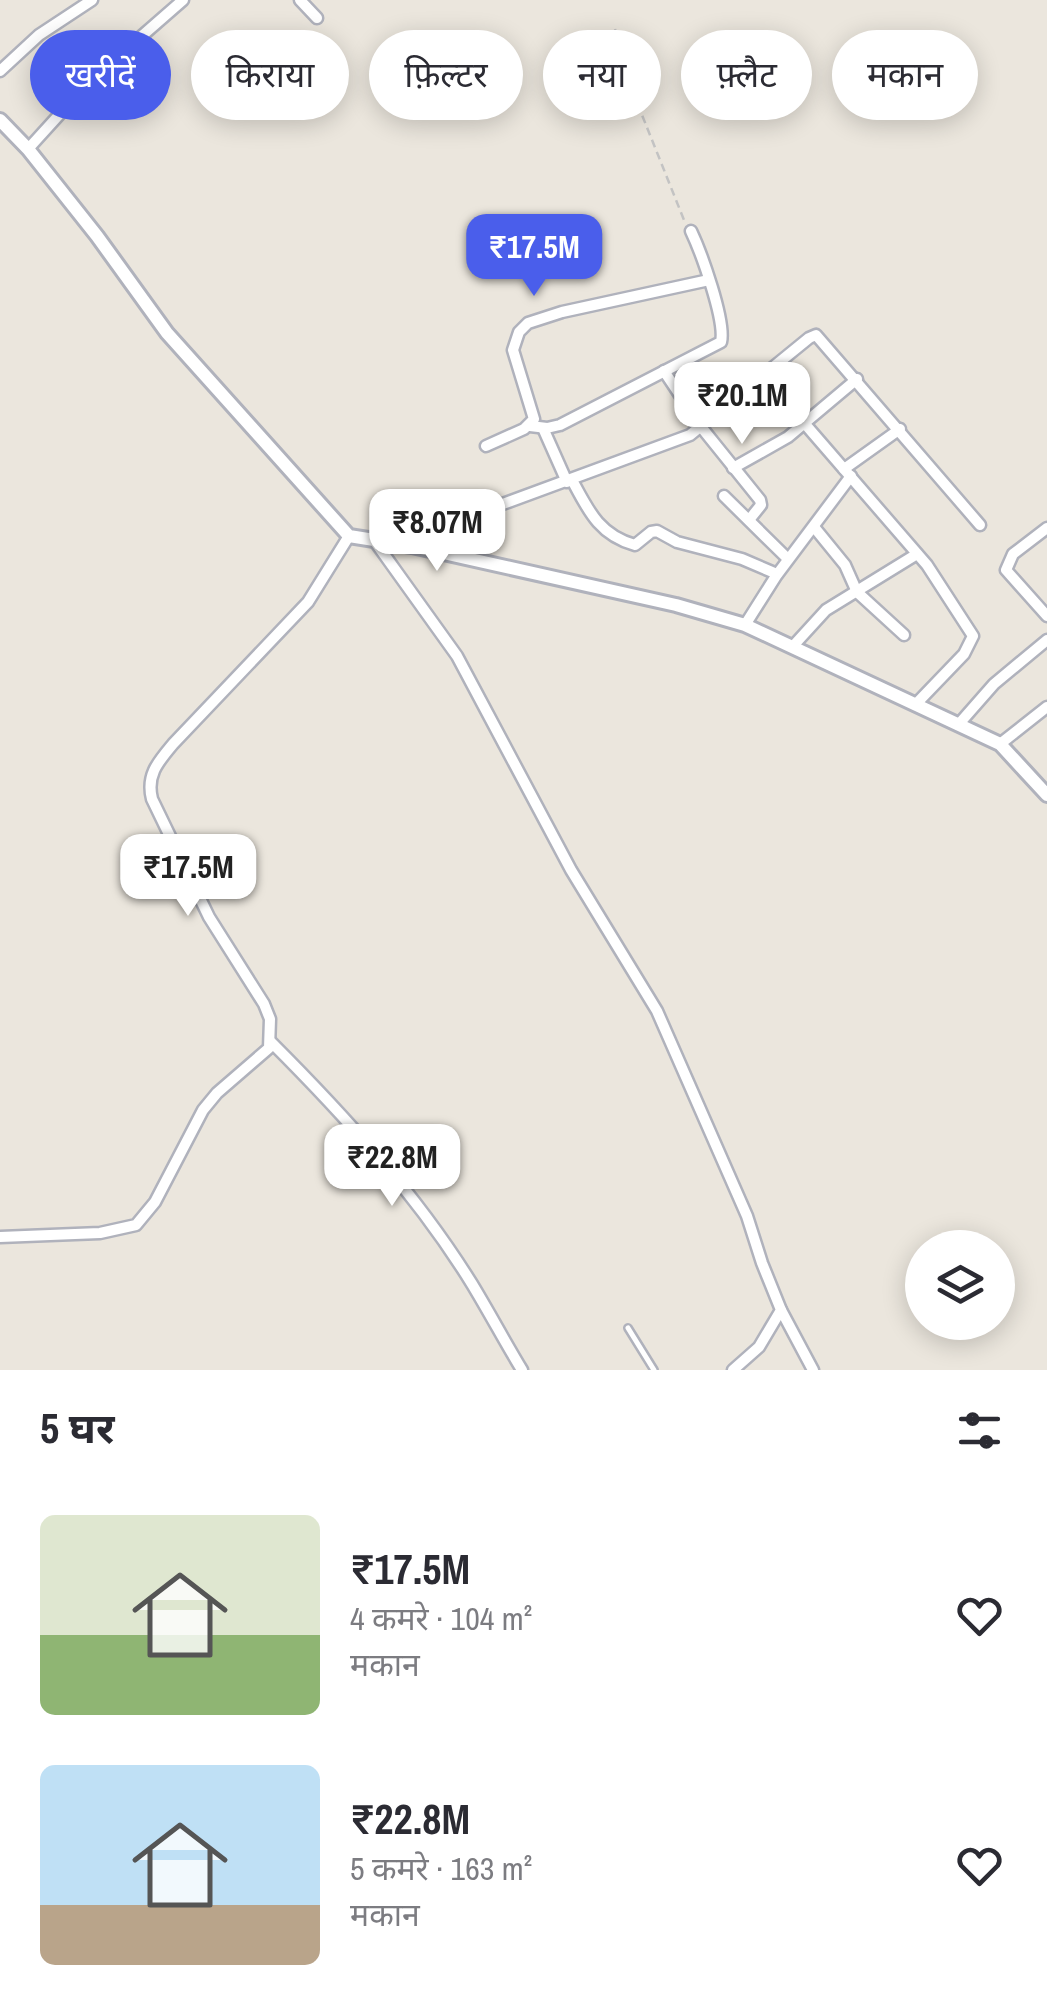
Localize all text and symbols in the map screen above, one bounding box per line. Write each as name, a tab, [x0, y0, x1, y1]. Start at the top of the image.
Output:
chip: खरीदें	[30, 30, 171, 120]
chip: किराया	[191, 30, 349, 120]
chip: फ़िल्टर	[369, 30, 523, 120]
chip: नया	[543, 30, 661, 120]
chip: फ़्लैट	[681, 30, 812, 120]
chip: मकान	[832, 30, 978, 120]
pin: ₹17.5M	[453, 214, 615, 299]
text: ₹17.5M	[488, 225, 580, 268]
pin: ₹20.1M	[661, 362, 823, 447]
text: ₹20.1M	[696, 373, 788, 416]
pin: ₹8.07M	[356, 489, 518, 574]
text: ₹8.07M	[391, 500, 483, 543]
pin: ₹17.5M	[107, 834, 269, 919]
text: ₹17.5M	[142, 845, 234, 888]
pin: ₹22.8M	[311, 1124, 473, 1209]
text: ₹22.8M	[346, 1135, 438, 1178]
map controls	[905, 1230, 1015, 1340]
button: layers	[905, 1230, 1015, 1340]
text: 5 घर	[40, 1400, 114, 1456]
icon: filters	[952, 1403, 1007, 1458]
text: ₹17.5M	[350, 1541, 470, 1597]
icon: home	[120, 1555, 240, 1675]
icon: heart	[952, 1588, 1007, 1643]
text: 4 कमरे · 104 m²	[350, 1597, 532, 1640]
text: मकान	[350, 1643, 420, 1686]
text: ₹22.8M	[350, 1791, 470, 1847]
icon: home	[120, 1805, 240, 1925]
icon: heart	[952, 1838, 1007, 1893]
text: 5 कमरे · 163 m²	[350, 1847, 532, 1890]
text: मकान	[350, 1893, 420, 1936]

